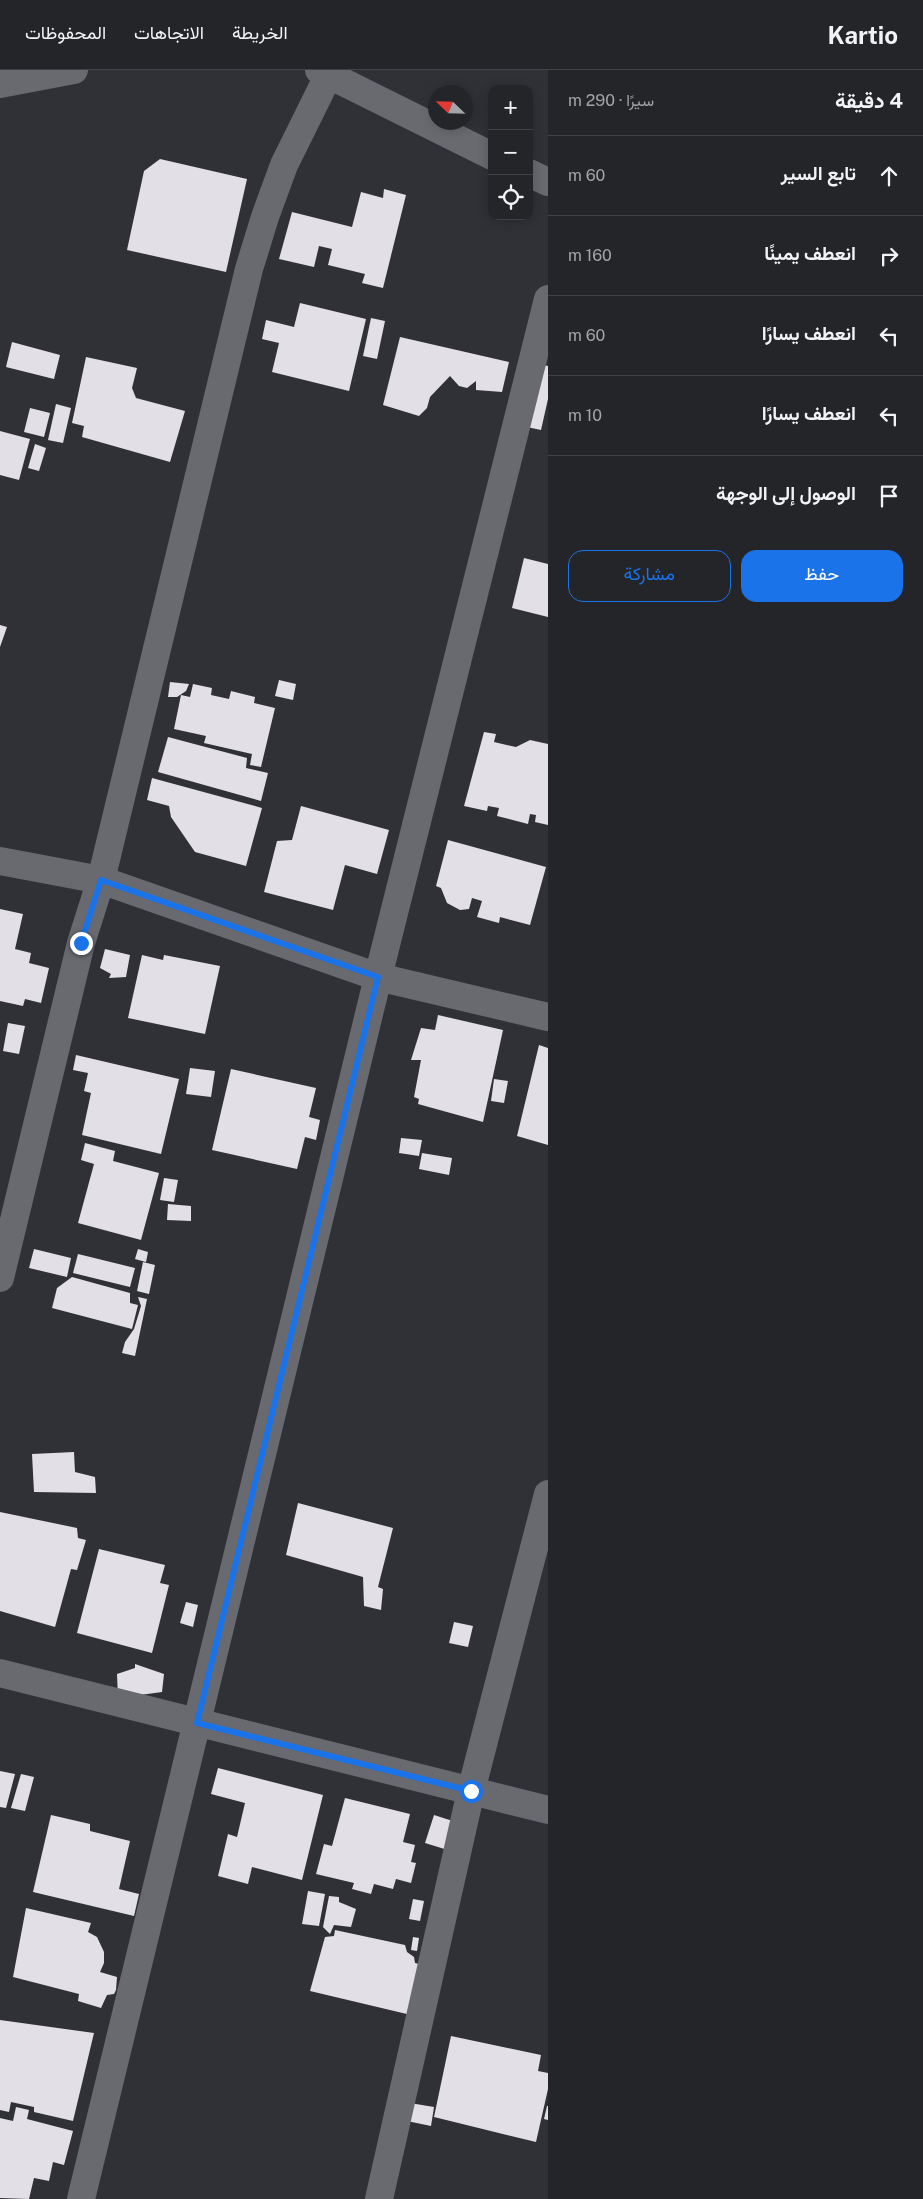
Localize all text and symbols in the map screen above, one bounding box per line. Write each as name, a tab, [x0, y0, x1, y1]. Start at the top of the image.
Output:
text: Kartio	[827, 21, 898, 49]
text: المحفوظات	[25, 22, 106, 43]
text: الاتجاهات	[134, 22, 204, 43]
text: الخريطة	[232, 22, 288, 43]
north arrow	[428, 85, 473, 130]
map controls	[488, 85, 533, 220]
button: +	[488, 85, 533, 130]
text: 4 دقيقة	[835, 88, 903, 113]
text: سيرًا · 290 m	[568, 91, 654, 110]
button: −	[488, 130, 533, 175]
text: تابع السير	[781, 162, 856, 184]
icon: ahead	[875, 162, 903, 190]
text: 60 m	[568, 166, 605, 185]
button: locate	[488, 175, 533, 220]
text: انعطف يمينًا	[764, 242, 856, 264]
icon: right	[875, 242, 903, 270]
text: 160 m	[568, 246, 612, 265]
text: انعطف يسارًا	[762, 322, 856, 344]
icon: left	[875, 322, 903, 350]
text: 60 m	[568, 326, 605, 345]
text: انعطف يسارًا	[762, 402, 856, 424]
icon: left	[875, 402, 903, 430]
text: 10 m	[568, 406, 602, 425]
text: الوصول إلى الوجهة	[716, 482, 856, 504]
icon: arrive	[875, 482, 903, 510]
button: مشاركة	[568, 550, 731, 602]
button: حفظ	[741, 550, 903, 602]
route end	[70, 932, 93, 955]
route start	[460, 1780, 483, 1803]

